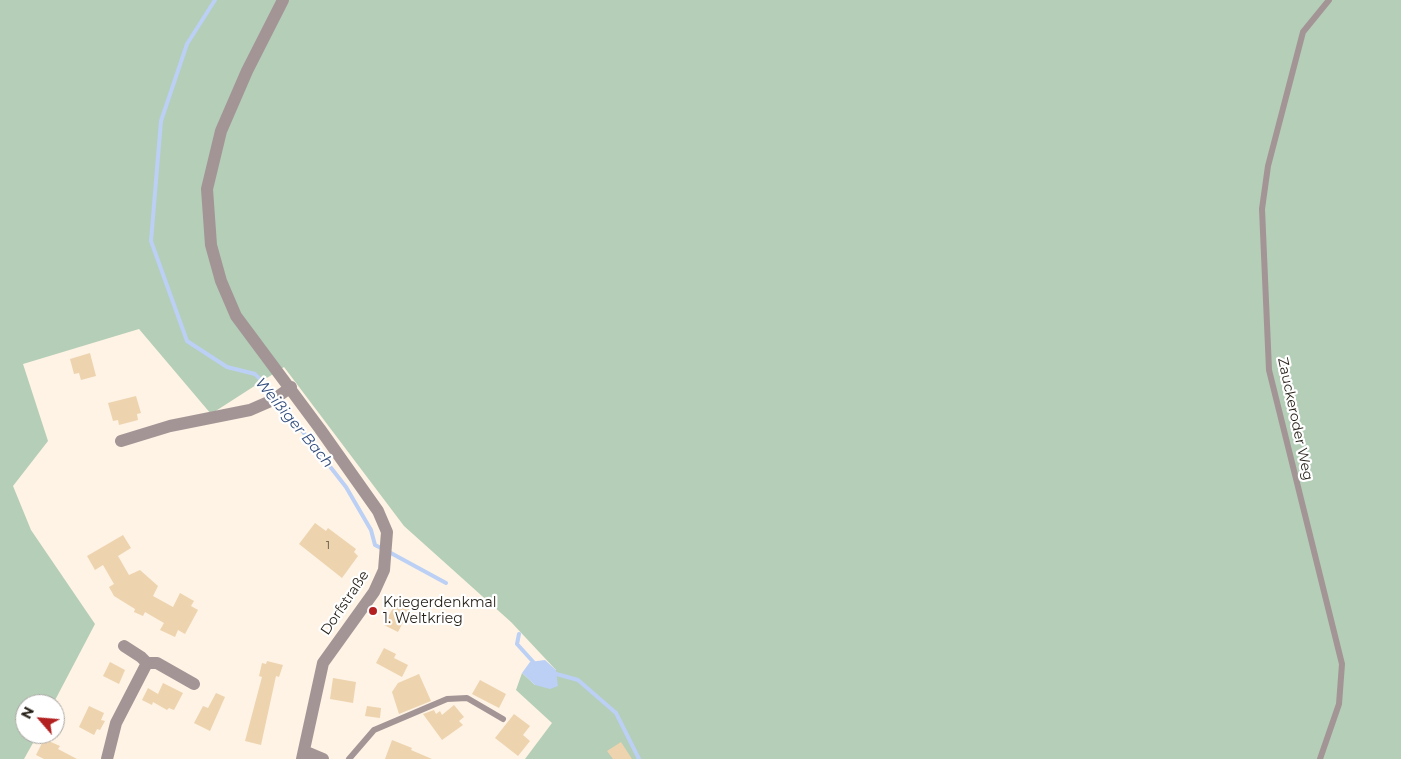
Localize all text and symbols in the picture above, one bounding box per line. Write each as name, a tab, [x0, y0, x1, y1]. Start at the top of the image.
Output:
street label: Zauckeroder Weg	[1274, 356, 1316, 482]
water label: Weißiger Bach	[251, 374, 337, 472]
house number: 1	[326, 539, 330, 553]
street label: Dorfstraße	[317, 567, 373, 639]
place label: Kriegerdenkmal 1. Weltkrieg	[383, 595, 497, 628]
marker: Kriegerdenkmal 1. Weltkrieg	[367, 605, 379, 617]
north arrow	[15, 694, 65, 744]
text: N	[17, 704, 38, 722]

